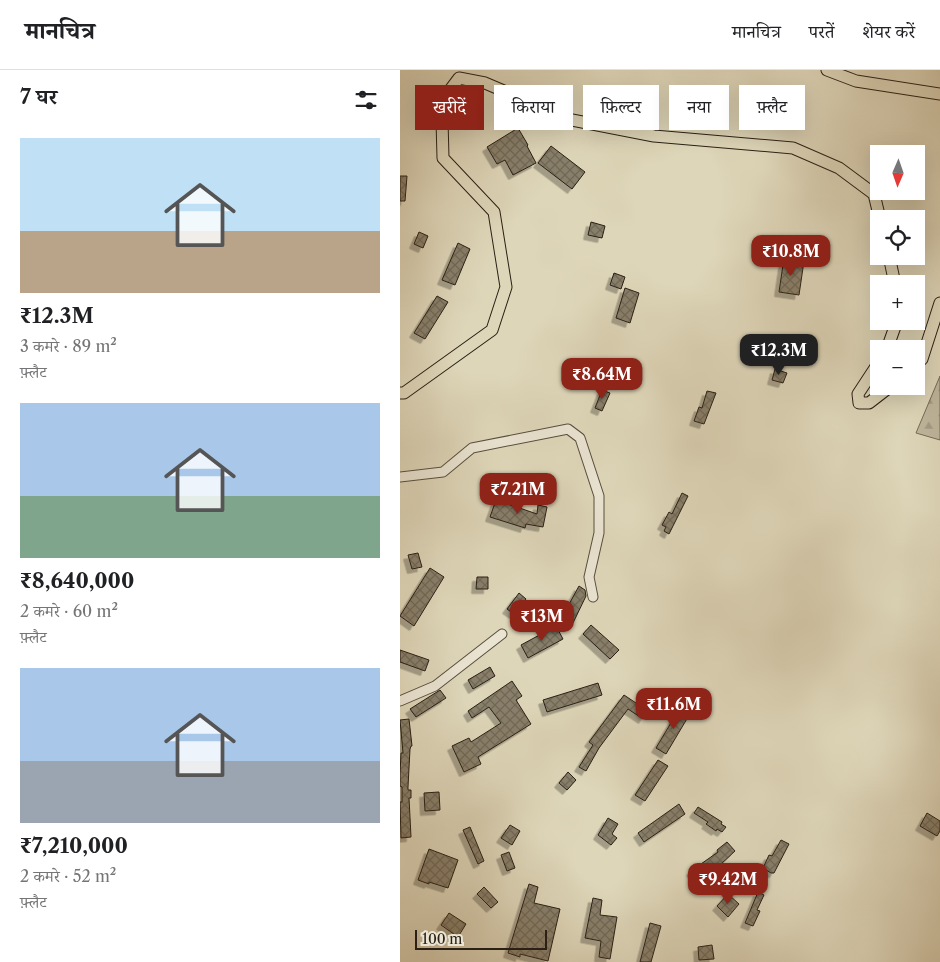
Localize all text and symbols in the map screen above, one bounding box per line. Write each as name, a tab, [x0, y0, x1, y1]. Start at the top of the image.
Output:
text: मानचित्र	[25, 16, 95, 45]
text: मानचित्र	[732, 21, 781, 43]
text: परतें	[809, 21, 835, 43]
text: शेयर करें	[863, 21, 915, 43]
text: 7 घर	[20, 84, 57, 109]
chip: खरीदें	[415, 85, 484, 130]
chip: किराया	[494, 85, 573, 130]
chip: फ़िल्टर	[583, 85, 659, 130]
chip: नया	[669, 85, 729, 130]
chip: फ़्लैट	[739, 85, 805, 130]
icon: filters	[352, 86, 380, 114]
north arrow	[870, 145, 925, 200]
map controls	[870, 145, 925, 395]
icon: home	[155, 170, 245, 260]
button: locate	[870, 210, 925, 265]
pin: ₹10.8M	[750, 234, 832, 277]
text: ₹10.8M	[762, 241, 820, 261]
button: +	[870, 275, 925, 330]
text: ₹12.3M	[20, 303, 94, 328]
pin: ₹12.3M	[738, 334, 820, 376]
text: 3 कमरे · 89 m²	[20, 336, 117, 356]
text: ₹12.3M	[751, 340, 807, 360]
button: −	[870, 340, 925, 395]
pin: ₹8.64M	[561, 358, 643, 400]
text: फ़्लैट	[20, 362, 47, 382]
text: ₹8.64M	[572, 364, 632, 384]
icon: home	[155, 435, 245, 525]
pin: ₹7.21M	[477, 472, 559, 515]
text: ₹7.21M	[491, 479, 545, 499]
text: ₹8,640,000	[20, 568, 134, 593]
pin: ₹13M	[512, 600, 572, 642]
text: 2 कमरे · 60 m²	[20, 601, 118, 621]
text: ₹13M	[521, 606, 563, 626]
text: फ़्लैट	[20, 627, 47, 647]
pin: ₹11.6M	[633, 688, 715, 730]
text: ₹11.6M	[647, 694, 701, 714]
icon: home	[155, 700, 245, 790]
text: ₹7,210,000	[20, 833, 128, 858]
pin: ₹9.42M	[687, 862, 769, 905]
text: 2 कमरे · 52 m²	[20, 866, 116, 886]
text: ₹9.42M	[699, 869, 757, 889]
text: फ़्लैट	[20, 892, 47, 912]
scale bar	[415, 927, 548, 950]
text: 100 m	[422, 930, 462, 948]

